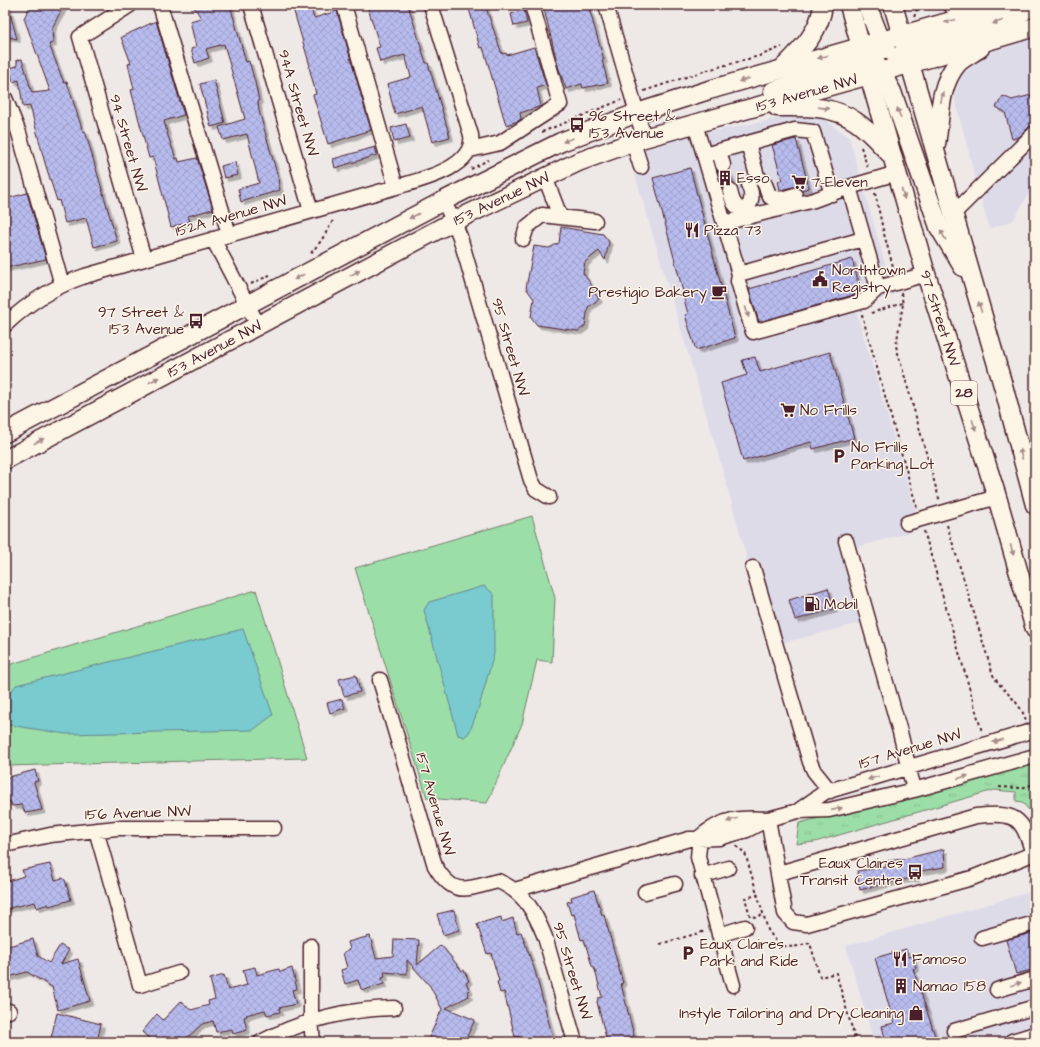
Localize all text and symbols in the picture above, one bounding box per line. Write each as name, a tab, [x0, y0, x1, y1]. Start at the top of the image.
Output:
one-way arrow	[944, 18, 956, 24]
one-way arrow	[991, 19, 1003, 25]
street label: 94A Street NW	[273, 47, 323, 159]
one-way arrow	[817, 54, 829, 60]
street label: 153 Avenue NW	[753, 68, 860, 117]
one-way arrow	[738, 77, 750, 83]
one-way arrow	[939, 91, 945, 103]
street label: 94 Street NW	[104, 92, 152, 194]
one-way arrow	[818, 105, 830, 112]
place label: 96 Street & 153 Avenue	[589, 106, 675, 144]
one-way arrow	[896, 107, 902, 119]
bus stop icon: 96 Street & 153 Avenue	[568, 116, 586, 134]
one-way arrow	[562, 137, 574, 143]
street label: 153 Avenue NW	[450, 167, 553, 230]
place label: Esso	[737, 168, 770, 189]
building icon: Esso	[716, 169, 734, 187]
place label: 7-Eleven	[811, 172, 868, 193]
supermarket icon: 7-Eleven	[790, 173, 808, 191]
one-way arrow	[900, 188, 906, 200]
street label: 152A Avenue NW	[173, 190, 289, 242]
one-way arrow	[408, 213, 420, 219]
place label: Pizza 73	[704, 220, 762, 241]
restaurant icon: Pizza 73	[683, 221, 701, 239]
one-way arrow	[940, 229, 947, 241]
place label: Northtown Registry	[832, 260, 906, 299]
street label: 97 Street NW	[915, 267, 965, 369]
one-way arrow	[350, 270, 361, 276]
public building icon: Northtown Registry	[811, 270, 829, 288]
one-way arrow	[293, 274, 305, 280]
place label: Prestigio Bakery	[589, 282, 707, 304]
cafe icon: Prestigio Bakery	[710, 283, 728, 301]
street label: 95 Street NW	[486, 296, 534, 398]
one-way arrow	[977, 301, 983, 313]
place label: 97 Street & 153 Avenue	[98, 302, 184, 340]
one-way arrow	[744, 306, 750, 318]
bus stop icon: 97 Street & 153 Avenue	[187, 312, 205, 330]
street label: 153 Avenue NW	[163, 315, 265, 382]
one-way arrow	[148, 377, 160, 384]
road number: 28	[951, 381, 977, 405]
place label: No Frills	[800, 400, 857, 421]
supermarket icon: No Frills	[779, 401, 797, 419]
one-way arrow	[971, 420, 977, 432]
place label: No Frills Parking Lot	[851, 437, 934, 476]
one-way arrow	[34, 438, 45, 445]
parking icon: No Frills Parking Lot	[830, 447, 848, 465]
one-way arrow	[1018, 448, 1024, 460]
one-way arrow	[1009, 544, 1015, 556]
place label: Mobil	[824, 594, 858, 615]
fuel station icon: Mobil	[803, 595, 821, 613]
street label: 157 Avenue NW	[856, 723, 964, 775]
one-way arrow	[991, 738, 1003, 744]
street label: 157 Avenue NW	[410, 750, 460, 858]
one-way arrow	[957, 773, 969, 779]
one-way arrow	[867, 775, 879, 781]
street label: 156 Avenue NW	[85, 801, 191, 825]
one-way arrow	[831, 805, 843, 811]
one-way arrow	[726, 817, 738, 823]
place label: Eaux Claires Transit Centre	[800, 853, 903, 891]
bus stop icon: Eaux Claires Transit Centre	[906, 863, 924, 881]
street label: 95 Street NW	[547, 920, 597, 1022]
place label: Eaux Claires Park and Ride	[700, 934, 798, 972]
parking icon: Eaux Claires Park and Ride	[679, 944, 697, 962]
place label: Famoso	[912, 949, 967, 970]
restaurant icon: Famoso	[891, 950, 909, 968]
place label: Namao 158	[913, 976, 986, 997]
building icon: Namao 158	[892, 977, 910, 995]
one-way arrow	[1010, 981, 1022, 987]
place label: Instyle Tailoring and Dry Cleaning	[679, 1003, 904, 1025]
shop icon: Instyle Tailoring and Dry Cleaning	[907, 1004, 925, 1022]

